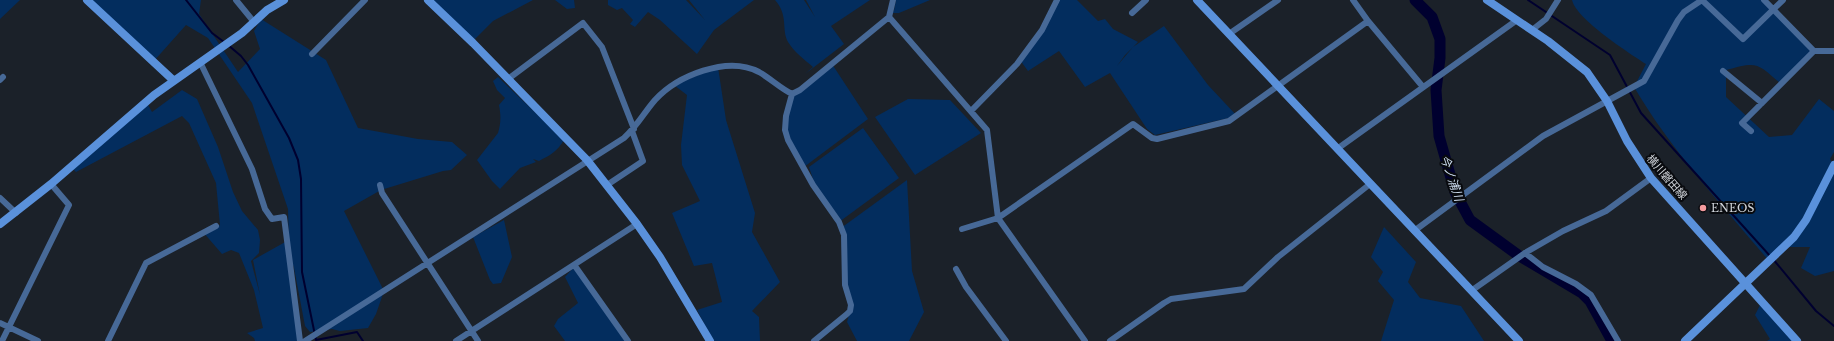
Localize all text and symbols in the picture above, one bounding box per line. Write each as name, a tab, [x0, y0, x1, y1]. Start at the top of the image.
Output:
street label: 横川磐田線	[1644, 152, 1690, 202]
water label: 今ノ浦川	[1437, 153, 1468, 205]
place label: ENEOS	[1711, 201, 1754, 215]
marker: ENEOS	[1698, 203, 1708, 213]

